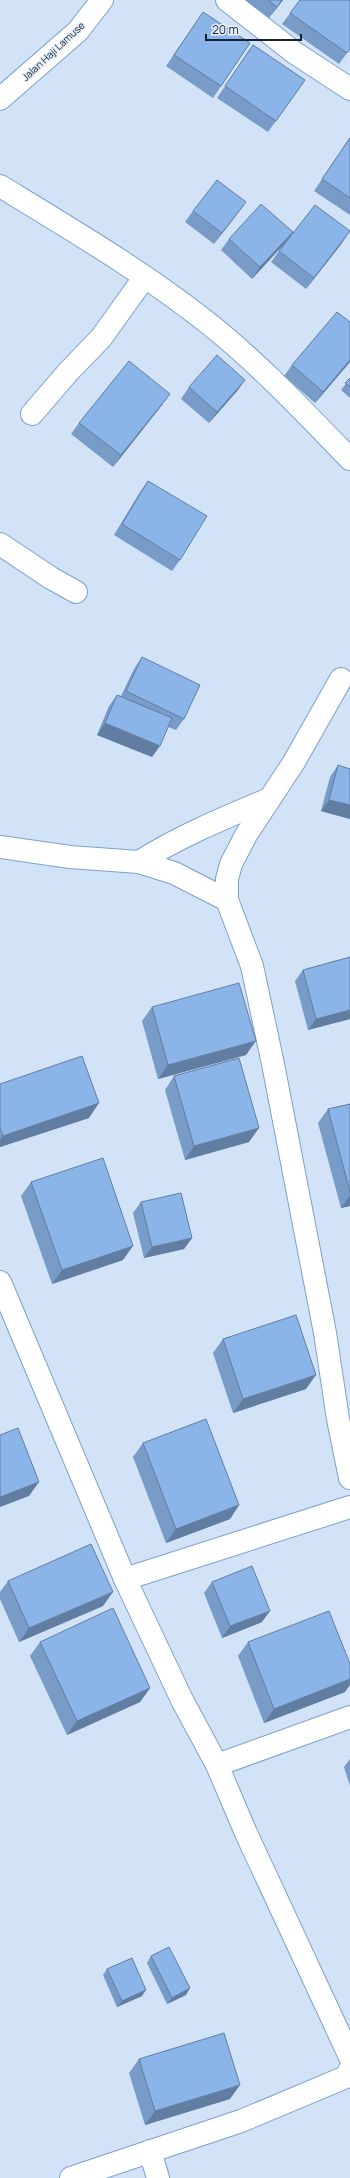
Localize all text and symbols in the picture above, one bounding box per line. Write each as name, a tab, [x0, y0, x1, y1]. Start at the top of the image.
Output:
scale bar	[206, 16, 301, 42]
street label: Jalan Haji Lamuse	[18, 18, 88, 84]
text: 20 m	[212, 21, 239, 38]

